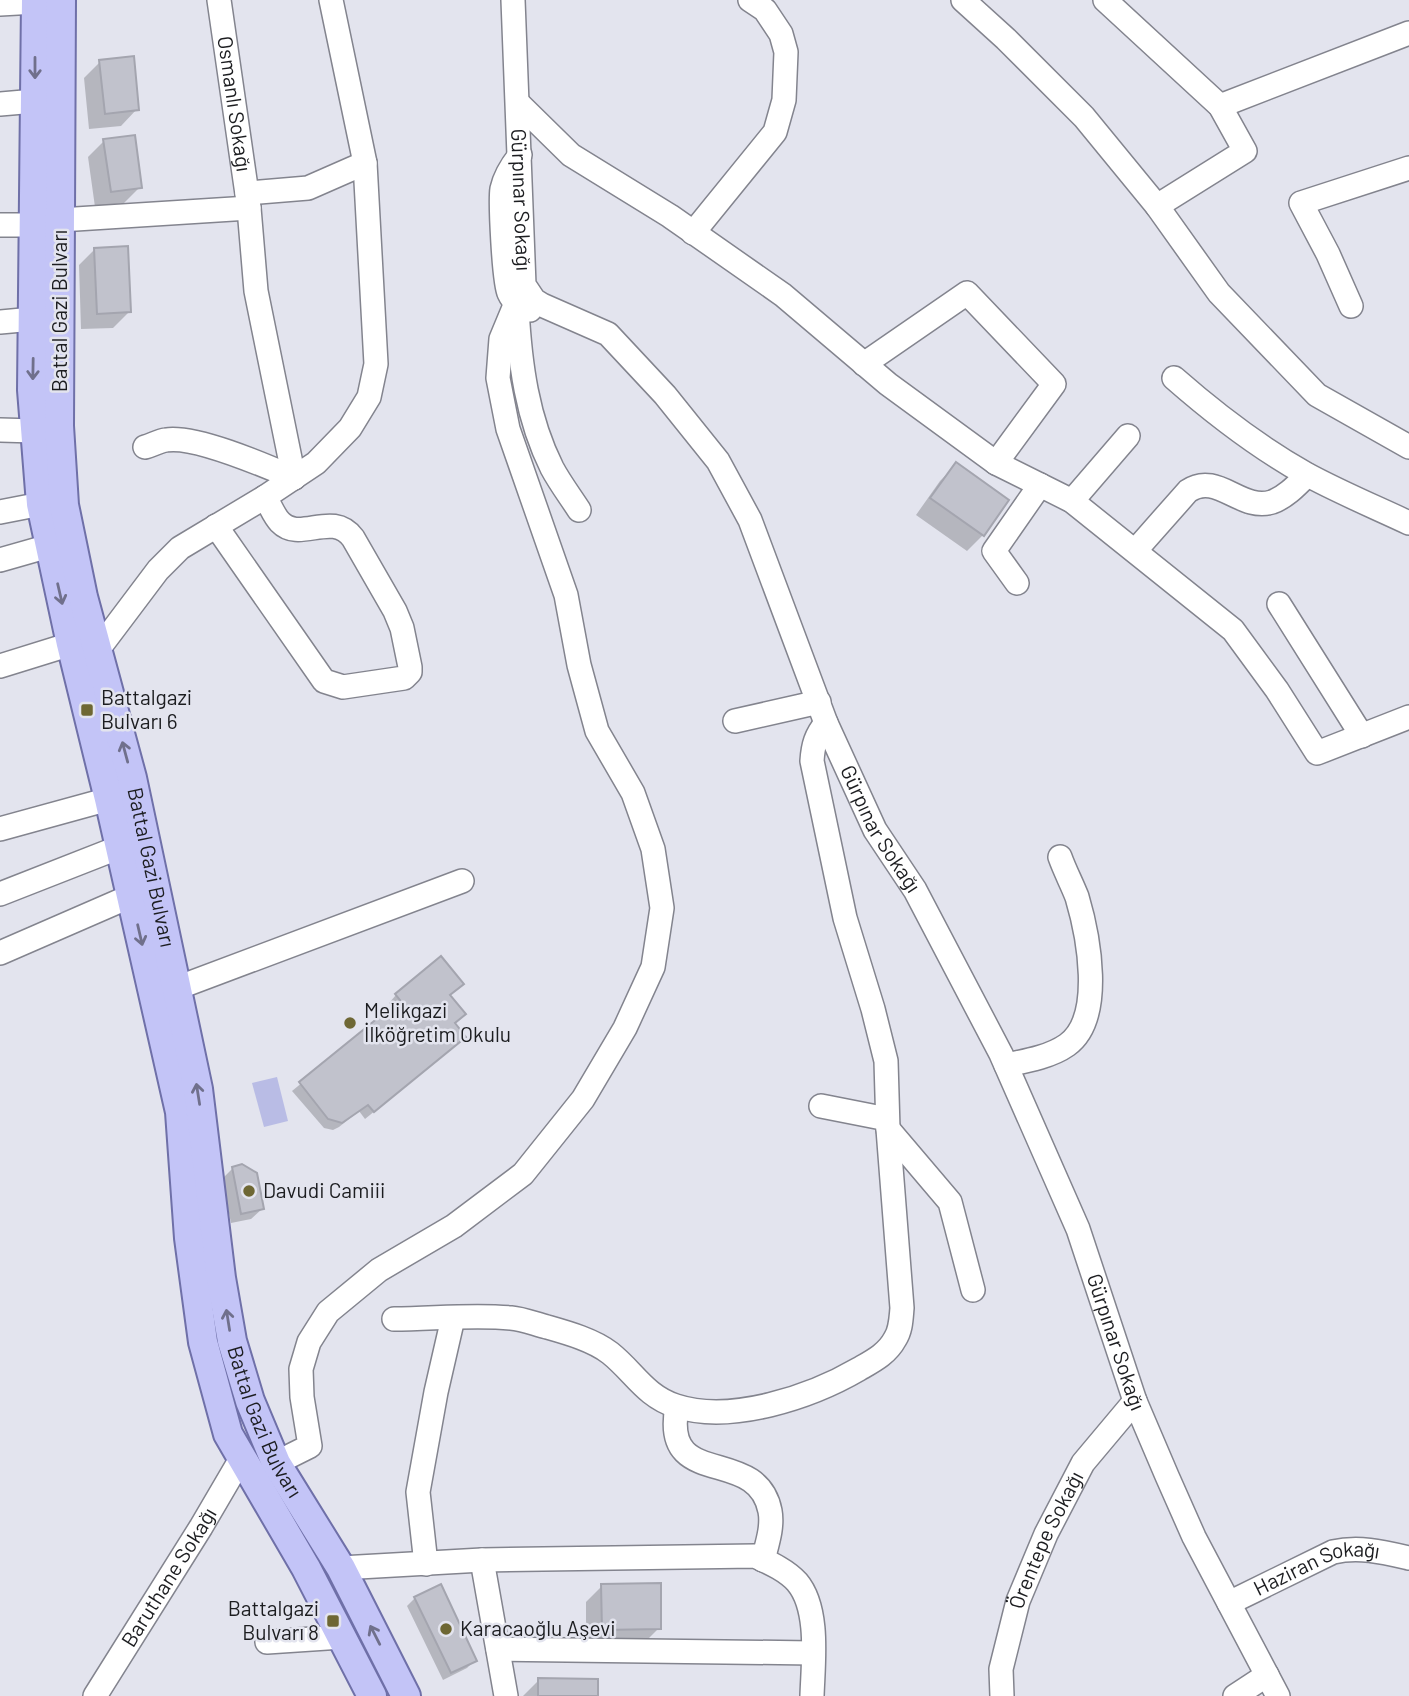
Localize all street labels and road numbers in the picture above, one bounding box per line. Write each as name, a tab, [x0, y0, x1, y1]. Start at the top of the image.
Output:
street label: Osmanlı Sokağı	[213, 34, 258, 173]
street label: Gürpınar Sokağı	[507, 128, 537, 271]
street label: Battal Gazi Bulvarı	[46, 230, 71, 392]
street label: Gürpınar Sokağı	[836, 761, 927, 897]
street label: Battal Gazi Bulvarı	[123, 785, 182, 949]
street label: Gürpınar Sokağı	[1083, 1270, 1151, 1414]
street label: Battal Gazi Bulvarı	[223, 1342, 308, 1502]
street label: Örentepe Sokağı	[1003, 1467, 1088, 1611]
street label: Baruthane Sokağı	[115, 1502, 221, 1651]
street label: Haziran Sokağı	[1249, 1535, 1382, 1600]

